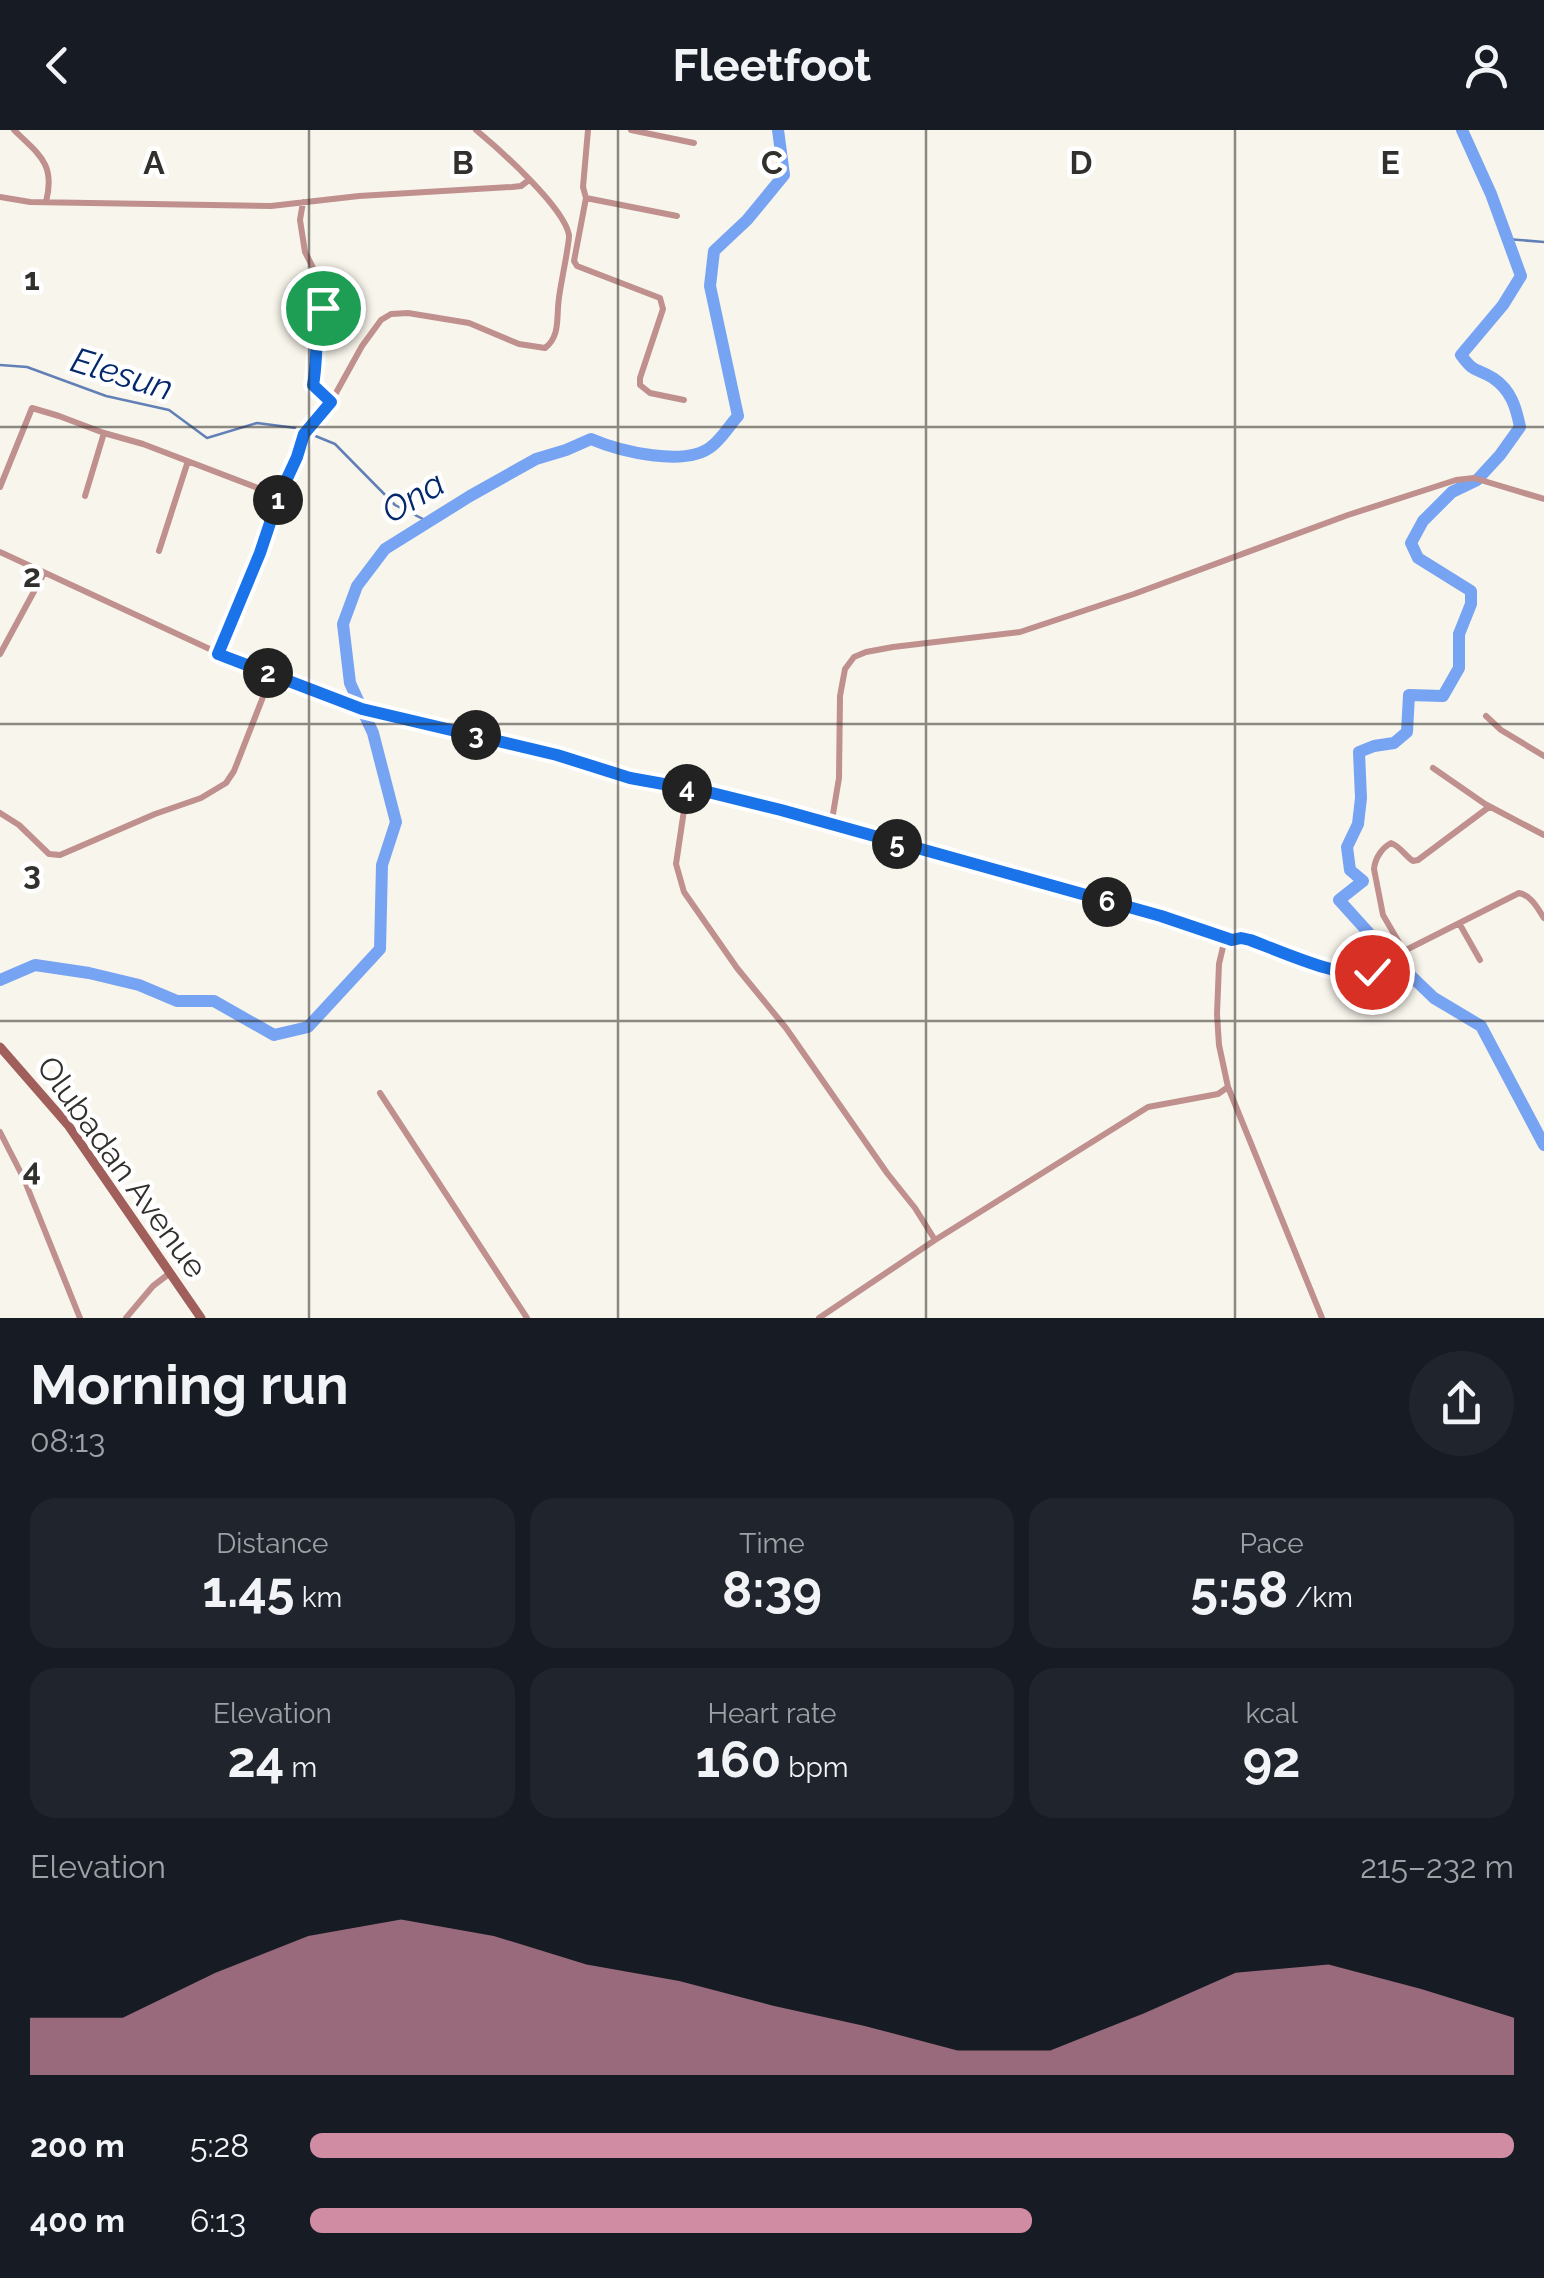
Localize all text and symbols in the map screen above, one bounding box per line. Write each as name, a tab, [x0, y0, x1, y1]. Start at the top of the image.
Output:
icon: back	[30, 38, 85, 93]
icon: person	[1459, 38, 1514, 93]
text: Fleetfoot	[673, 39, 871, 92]
text: A	[143, 144, 165, 181]
text: B	[452, 144, 474, 181]
text: C	[761, 144, 783, 181]
text: D	[1070, 144, 1092, 181]
text: E	[1380, 144, 1400, 181]
text: 1	[24, 260, 40, 297]
pin	[281, 266, 366, 351]
icon: arrive	[296, 281, 351, 336]
water label: Elesun	[66, 339, 178, 408]
water label: Ona	[374, 462, 451, 531]
pin: 1	[253, 475, 303, 525]
text: 1	[271, 483, 285, 516]
text: 2	[23, 557, 41, 594]
pin: 2	[243, 648, 293, 698]
text: 2	[260, 656, 276, 689]
pin: 3	[451, 710, 501, 760]
text: 3	[468, 718, 484, 751]
pin: 4	[662, 764, 712, 814]
text: 4	[679, 772, 695, 805]
pin: 5	[872, 819, 922, 869]
text: 5	[889, 827, 905, 860]
text: 3	[23, 854, 41, 891]
pin: 6	[1082, 877, 1132, 927]
text: 6	[1099, 885, 1116, 918]
pin	[1330, 930, 1415, 1015]
icon: check	[1345, 945, 1400, 1000]
street label: Olubadan Avenue	[30, 1049, 215, 1285]
text: 4	[23, 1151, 41, 1188]
button: share	[1409, 1351, 1514, 1456]
text: Morning run	[30, 1352, 349, 1417]
text: 08:13	[30, 1422, 105, 1459]
text: Distance	[216, 1527, 328, 1560]
text: Time	[739, 1527, 805, 1560]
text: Pace	[1240, 1527, 1304, 1560]
text: 1.45	[202, 1560, 295, 1619]
text: 8:39	[722, 1560, 822, 1619]
text: 5:58	[1190, 1560, 1288, 1619]
text: km	[295, 1581, 342, 1614]
text: /km	[1288, 1581, 1353, 1614]
text: Elevation	[213, 1697, 332, 1730]
text: Heart rate	[708, 1697, 836, 1730]
text: kcal	[1245, 1697, 1298, 1730]
text: 24	[228, 1730, 284, 1789]
text: 160	[695, 1730, 781, 1789]
text: 92	[1243, 1730, 1300, 1789]
text: m	[284, 1751, 317, 1784]
text: bpm	[781, 1751, 849, 1784]
text: Elevation	[30, 1848, 166, 1885]
text: 215–232 m	[1360, 1848, 1514, 1885]
text: 200 m	[30, 2127, 125, 2164]
text: 5:28	[190, 2127, 249, 2164]
text: 400 m	[30, 2202, 125, 2239]
text: 6:13	[190, 2202, 246, 2239]

